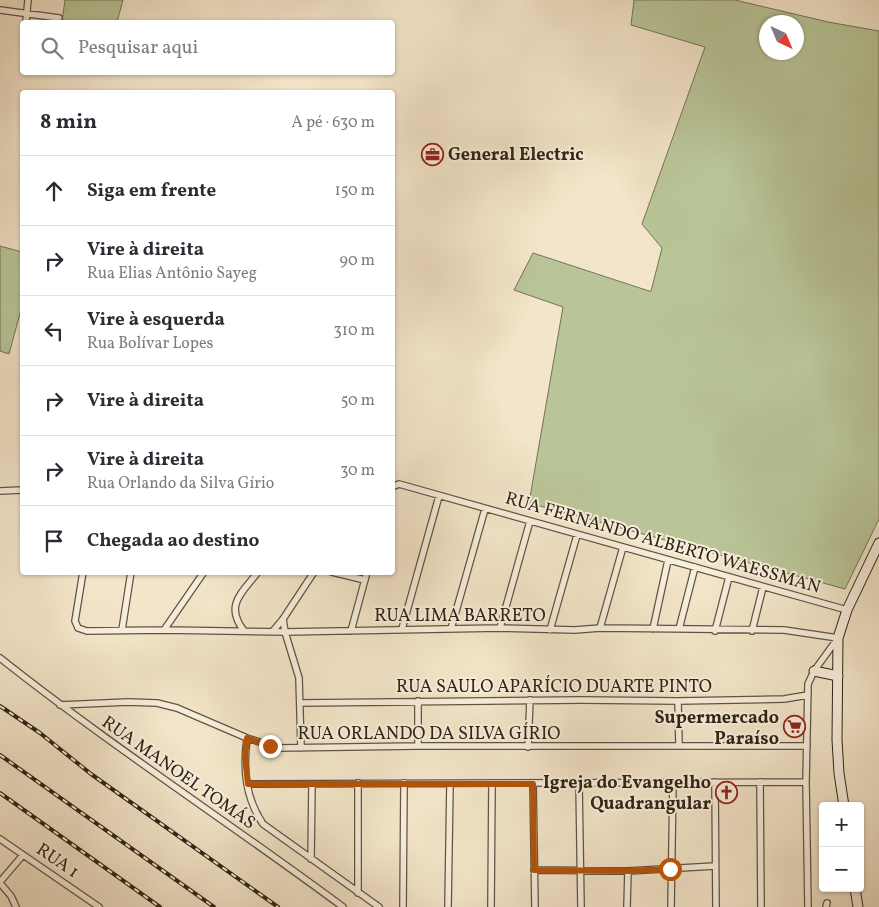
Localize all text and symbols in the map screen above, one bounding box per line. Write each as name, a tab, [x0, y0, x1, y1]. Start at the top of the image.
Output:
north arrow	[759, 15, 804, 60]
search box	[20, 20, 395, 75]
icon: search	[38, 34, 66, 62]
text: Pesquisar aqui	[78, 35, 198, 61]
text: 8 min	[40, 108, 97, 137]
text: A pé · 630 m	[291, 112, 375, 134]
office icon: General Electric	[420, 142, 444, 166]
place label: General Electric	[448, 143, 584, 168]
icon: ahead	[40, 177, 68, 205]
text: Siga em frente	[87, 178, 216, 204]
text: 150 m	[334, 180, 375, 202]
text: Vire à direita	[87, 237, 204, 263]
icon: right	[40, 247, 68, 275]
text: 90 m	[339, 250, 375, 272]
text: Rua Elias Antônio Sayeg	[87, 263, 257, 285]
text: Vire à esquerda	[87, 307, 225, 333]
icon: left	[40, 317, 68, 345]
text: 310 m	[334, 320, 375, 342]
text: Rua Bolívar Lopes	[87, 333, 213, 355]
icon: right	[40, 387, 68, 415]
text: Vire à direita	[87, 388, 204, 414]
text: 50 m	[341, 390, 375, 412]
text: Vire à direita	[87, 447, 204, 473]
icon: right	[40, 457, 68, 485]
text: 30 m	[340, 460, 375, 482]
text: Rua Orlando da Silva Gírio	[87, 473, 274, 495]
street label: RUA FERNANDO ALBERTO WAESSMAN	[502, 486, 823, 601]
icon: arrive	[40, 527, 68, 555]
text: Chegada ao destino	[87, 528, 259, 554]
street label: RUA LIMA BARRETO	[374, 604, 546, 629]
street label: RUA SAULO APARÍCIO DUARTE PINTO	[396, 675, 712, 700]
place label: Supermercado Paraíso	[655, 706, 779, 752]
street label: RUA MANOEL TOMÁS	[96, 711, 260, 836]
supermarket icon: Supermercado Paraíso	[783, 715, 807, 739]
street label: RUA ORLANDO DA SILVA GÍRIO	[298, 722, 560, 747]
route end	[259, 735, 282, 758]
place label: Igreja do Evangelho Quadrangular	[543, 771, 711, 817]
church icon: Igreja do Evangelho Quadrangular	[715, 780, 739, 804]
map controls	[819, 802, 864, 892]
button: +	[819, 802, 864, 847]
street label: RUA 1	[31, 838, 84, 885]
button: −	[819, 847, 864, 892]
route start	[659, 858, 682, 881]

